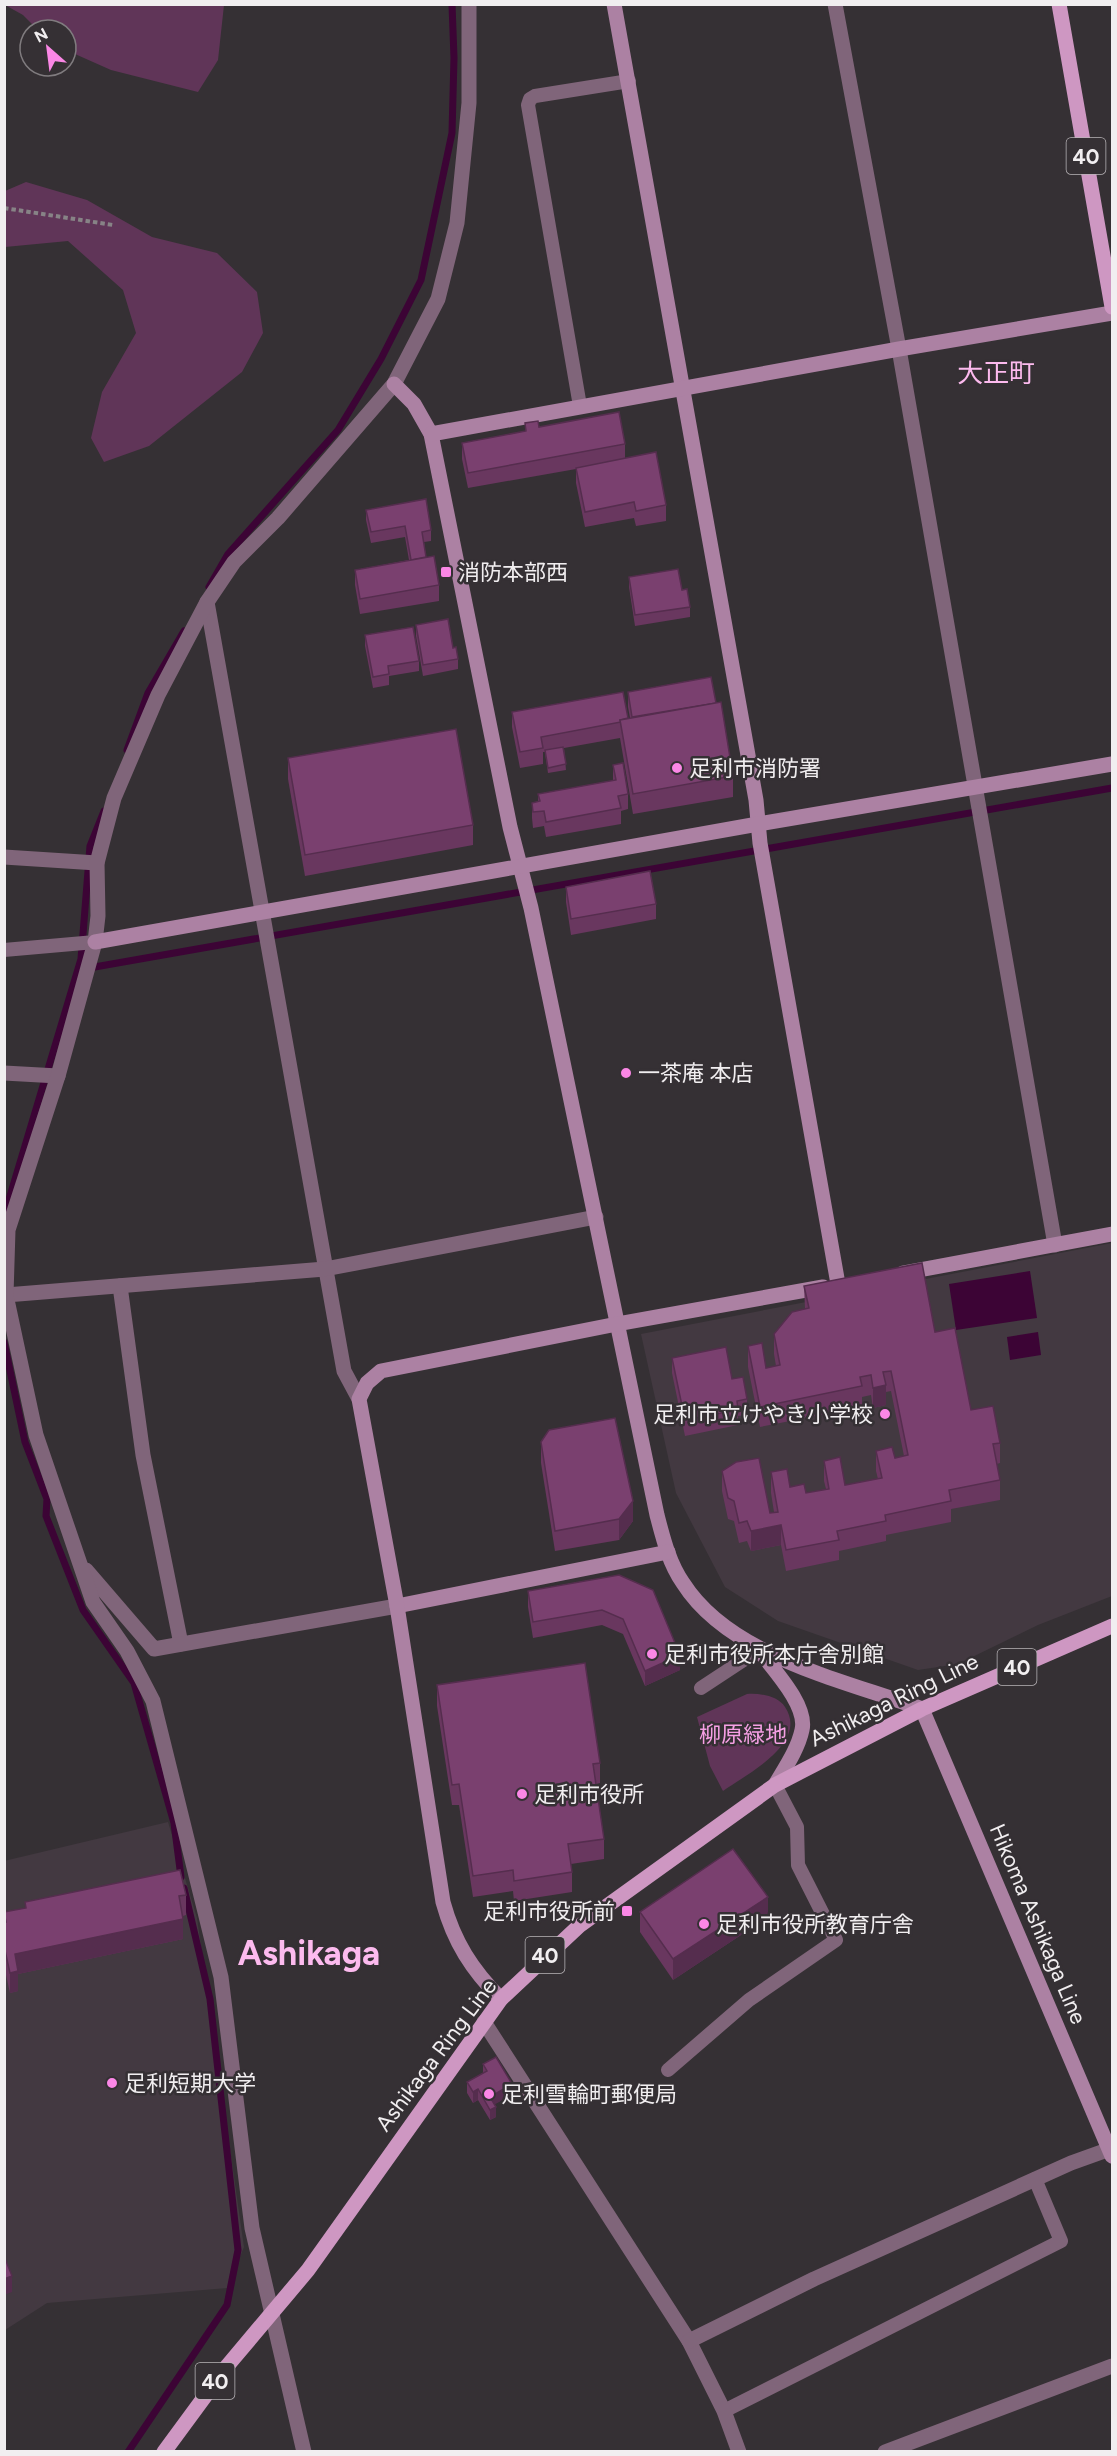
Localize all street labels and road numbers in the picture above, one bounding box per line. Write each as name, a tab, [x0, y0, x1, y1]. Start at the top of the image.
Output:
road number: 40	[1066, 138, 1106, 174]
street label: Ashikaga Ring Line	[805, 1648, 983, 1752]
road number: 40	[998, 1649, 1036, 1685]
street label: Hikoma Ashikaga Line	[984, 1820, 1092, 2028]
road number: 40	[526, 1937, 564, 1973]
street label: Ashikaga Ring Line	[370, 1973, 502, 2137]
road number: 40	[196, 2363, 234, 2399]

